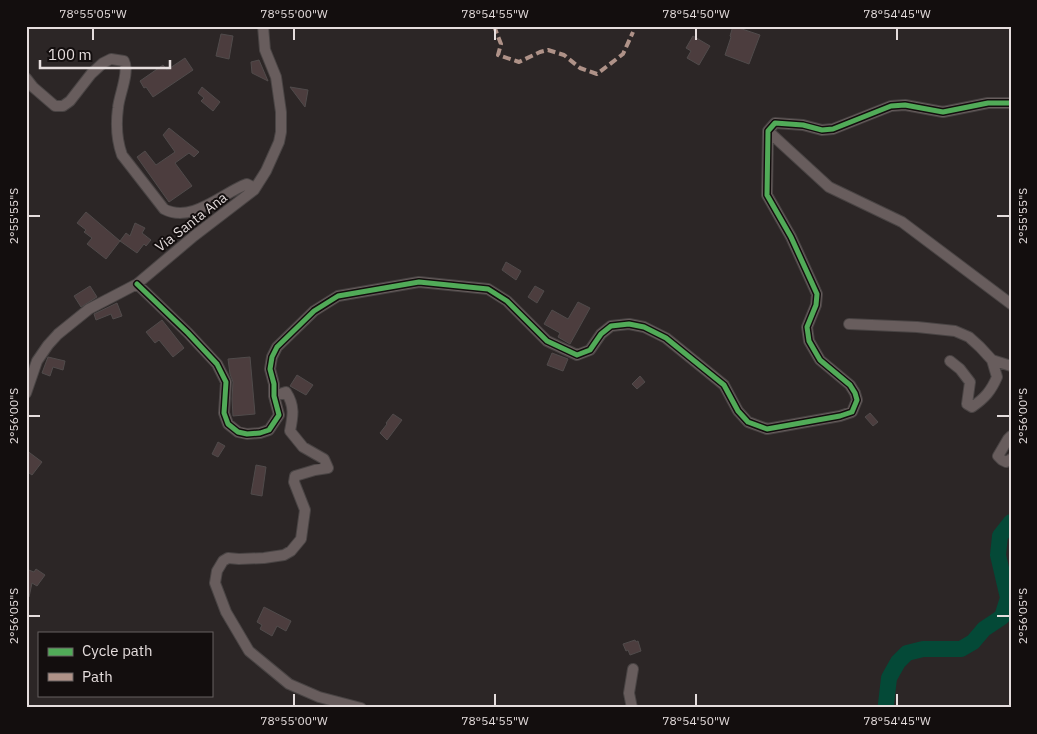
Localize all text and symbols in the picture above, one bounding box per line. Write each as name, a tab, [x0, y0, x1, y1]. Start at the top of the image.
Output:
text: 78°55'05"W	[59, 6, 127, 21]
text: 78°55'00"W	[260, 6, 328, 21]
text: 78°54'55"W	[461, 6, 529, 21]
text: 78°54'50"W	[662, 6, 730, 21]
text: 78°54'45"W	[863, 6, 931, 21]
scale bar	[40, 38, 170, 70]
text: 100 m	[48, 45, 92, 64]
text: 2°55'55"S	[6, 188, 21, 244]
street label: Via Santa Ana	[151, 188, 231, 256]
text: 2°55'55"S	[1015, 188, 1030, 244]
text: 2°56'00"S	[6, 388, 21, 444]
text: 2°56'00"S	[1015, 388, 1030, 444]
text: 2°56'05"S	[6, 588, 21, 644]
text: 2°56'05"S	[1015, 588, 1030, 644]
legend	[38, 632, 212, 696]
text: Cycle path	[82, 641, 153, 660]
text: Path	[82, 667, 113, 686]
text: 78°55'00"W	[260, 713, 328, 728]
text: 78°54'55"W	[461, 713, 529, 728]
text: 78°54'50"W	[662, 713, 730, 728]
text: 78°54'45"W	[863, 713, 931, 728]

